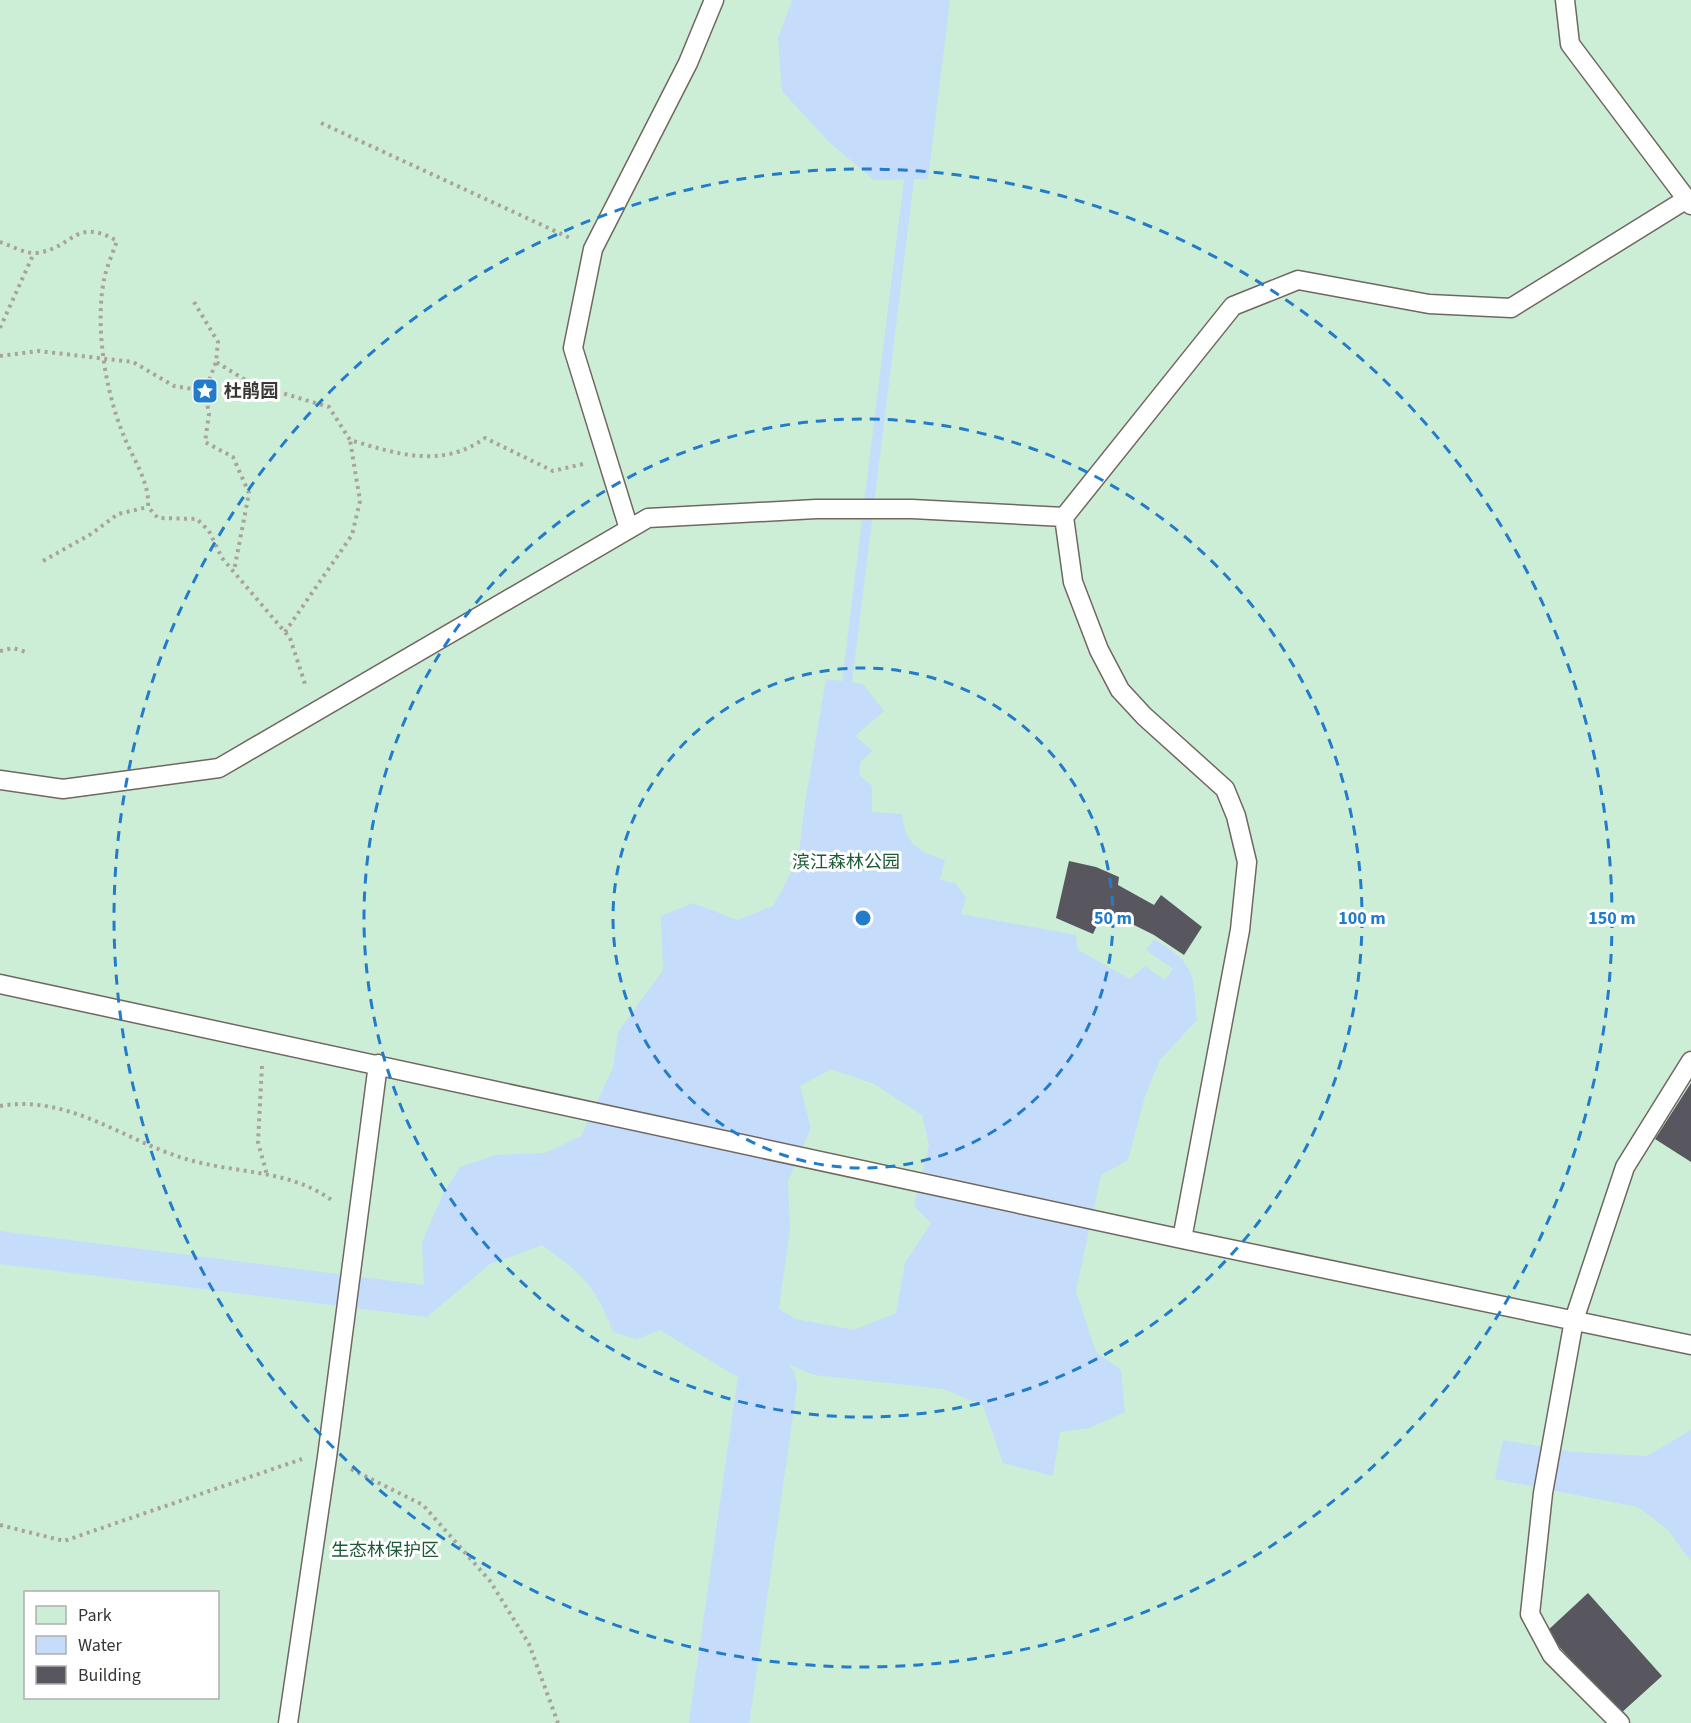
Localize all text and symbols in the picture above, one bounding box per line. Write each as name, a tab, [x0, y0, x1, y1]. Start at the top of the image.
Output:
place icon: 杜鹃园	[190, 376, 220, 406]
place label: 杜鹃园	[224, 379, 278, 404]
park label: 滨江森林公园	[792, 850, 900, 875]
text: 50 m	[1094, 906, 1132, 931]
text: 100 m	[1338, 906, 1386, 931]
text: 150 m	[1588, 906, 1636, 931]
centre of rings	[853, 908, 873, 928]
park label: 生态林保护区	[331, 1538, 439, 1563]
legend	[24, 1591, 219, 1699]
text: Park	[78, 1603, 112, 1628]
text: Water	[78, 1633, 122, 1658]
text: Building	[78, 1663, 141, 1688]

